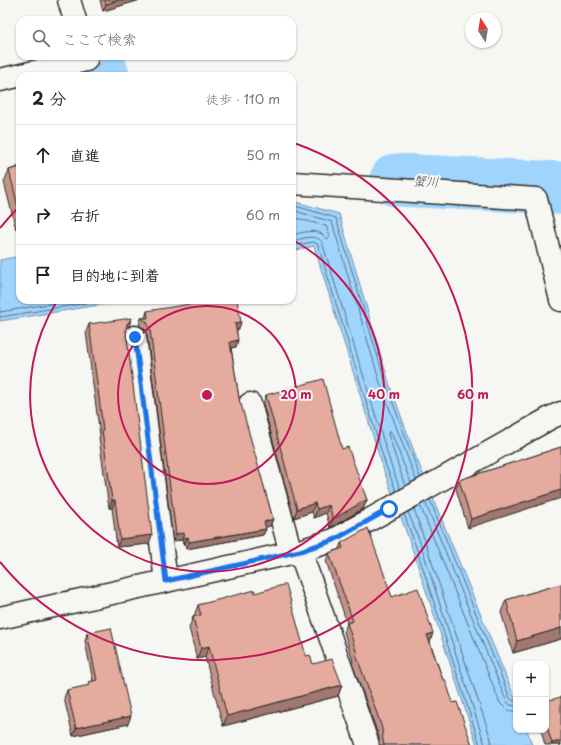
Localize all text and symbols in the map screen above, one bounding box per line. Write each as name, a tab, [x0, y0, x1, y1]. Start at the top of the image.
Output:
north arrow	[465, 12, 501, 48]
search box	[16, 16, 296, 60]
icon: search	[30, 27, 52, 49]
text: ここで検索	[62, 27, 137, 50]
text: 2 分	[32, 85, 66, 111]
text: 徒歩 · 110 m	[206, 89, 280, 108]
text: 直進	[70, 143, 100, 166]
icon: ahead	[32, 144, 54, 166]
text: 50 m	[246, 145, 280, 164]
water label: 蟹川	[413, 170, 440, 191]
text: 右折	[70, 203, 100, 226]
icon: right	[32, 204, 54, 226]
text: 60 m	[246, 205, 280, 224]
text: 目的地に到着	[70, 263, 160, 286]
icon: arrive	[32, 264, 54, 286]
route end	[126, 328, 144, 346]
text: 20 m	[280, 385, 312, 403]
text: 40 m	[368, 385, 400, 403]
text: 60 m	[457, 385, 489, 403]
centre of rings	[200, 388, 214, 402]
route start	[380, 500, 398, 518]
map controls	[513, 661, 549, 733]
button: +	[513, 661, 549, 697]
button: −	[513, 697, 549, 733]

